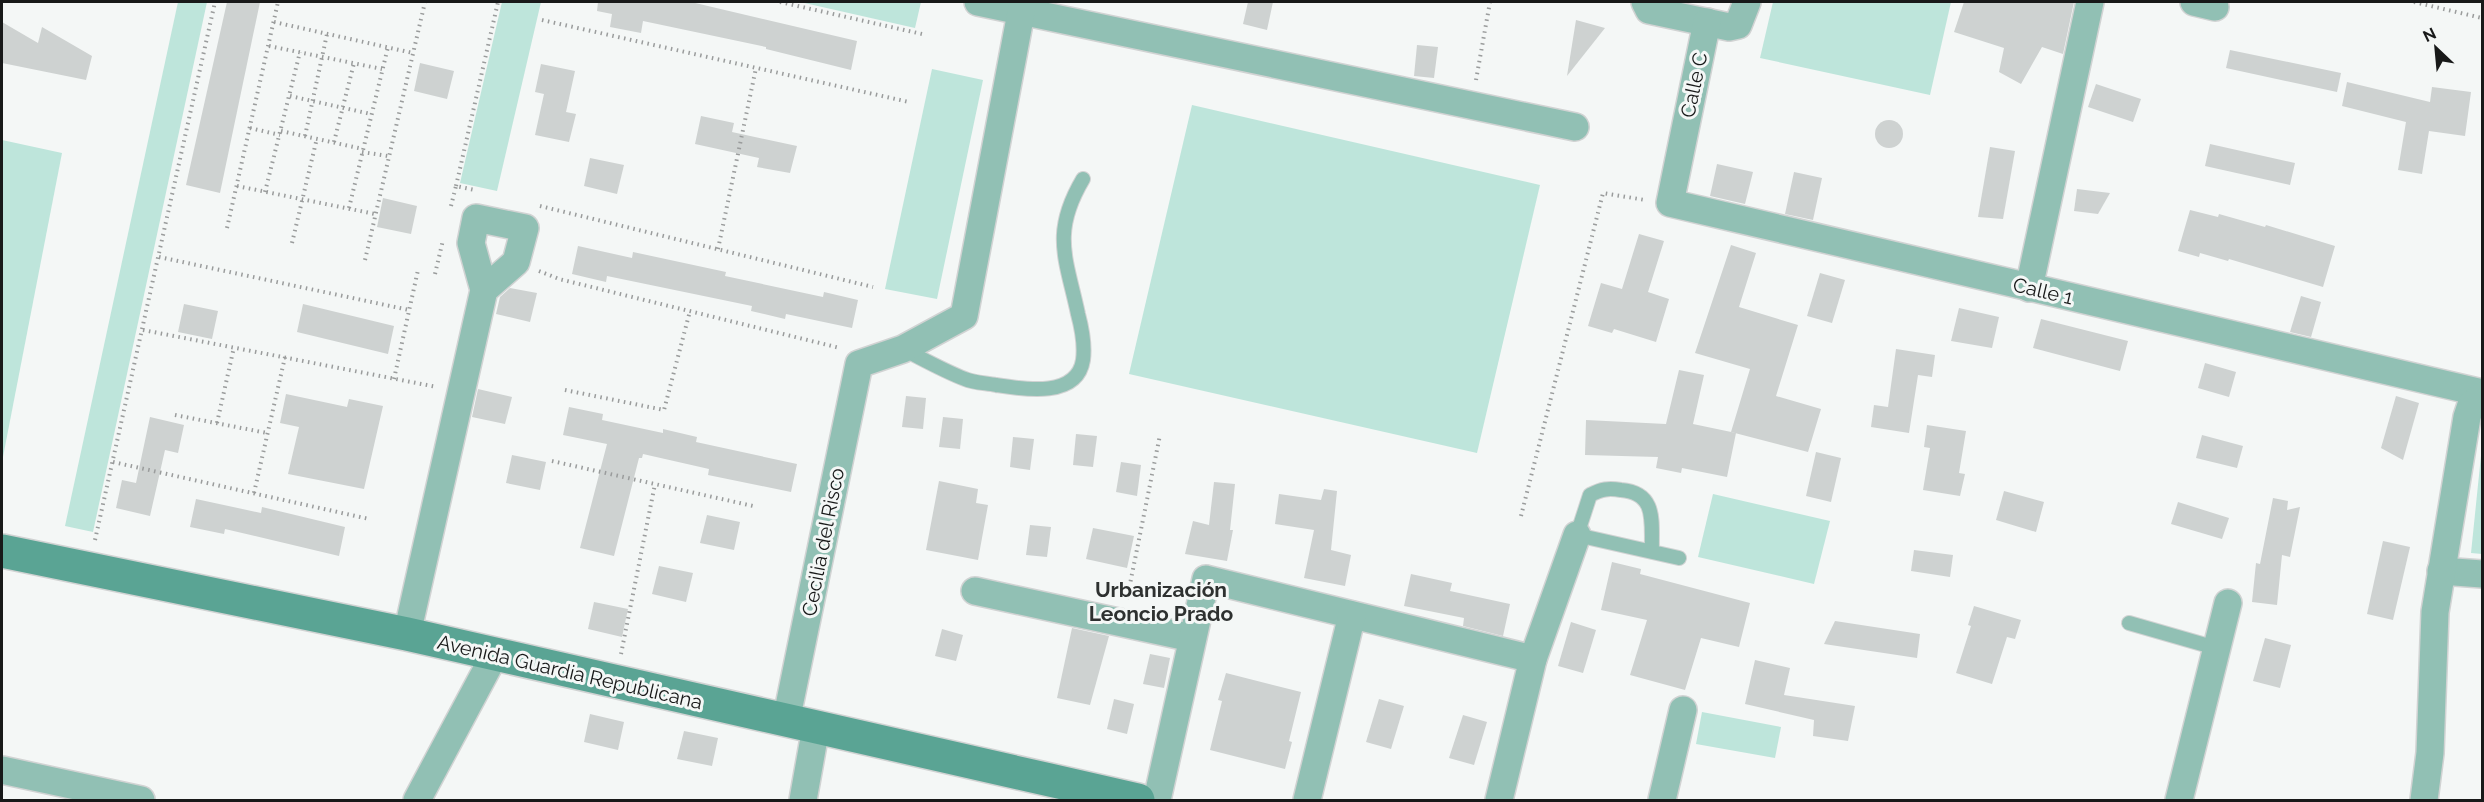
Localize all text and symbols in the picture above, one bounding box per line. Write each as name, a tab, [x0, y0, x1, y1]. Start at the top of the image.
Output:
north arrow	[2406, 18, 2466, 78]
text: N	[2420, 24, 2439, 46]
street label: Calle C	[1675, 50, 1713, 120]
street label: Calle 1	[2011, 272, 2076, 310]
street label: Cecilia del Risco	[797, 466, 849, 618]
district label: Urbanización Leoncio Prado	[1089, 577, 1234, 626]
street label: Avenida Guardia Republicana	[435, 630, 705, 714]

